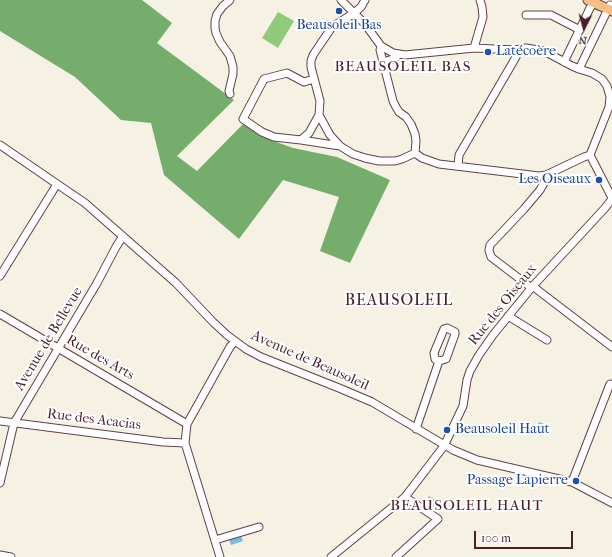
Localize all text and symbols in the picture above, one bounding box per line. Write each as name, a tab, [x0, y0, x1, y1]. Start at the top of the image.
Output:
marker: Beausoleil Bas	[334, 6, 344, 16]
north arrow	[564, 8, 604, 48]
place label: Beausoleil Bas	[297, 18, 381, 34]
text: N	[578, 34, 588, 47]
place label: Latécoère	[496, 44, 556, 60]
marker: Latécoère	[483, 47, 493, 57]
district label: BEAUSOLEIL BAS	[335, 58, 471, 76]
place label: Les Oiseaux	[518, 172, 591, 188]
marker: Les Oiseaux	[594, 175, 604, 185]
street label: Rue des Oiseaux	[465, 261, 541, 349]
street label: Avenue de Bellevue	[11, 284, 87, 394]
district label: BEAUSOLEIL	[345, 291, 453, 311]
street label: Avenue de Beausoleil	[249, 328, 371, 394]
street label: Rue des Arts	[63, 332, 137, 384]
street label: Rue des Acacias	[46, 406, 142, 434]
place label: Beausoleil Haut	[455, 422, 550, 438]
marker: Beausoleil Haut	[442, 425, 452, 435]
place label: Passage Lapierre	[467, 473, 568, 489]
marker: Passage Lapierre	[571, 476, 581, 486]
district label: BEAUSOLEIL HAUT	[390, 497, 544, 515]
scale bar	[476, 523, 575, 549]
text: 100 m	[481, 531, 511, 545]

